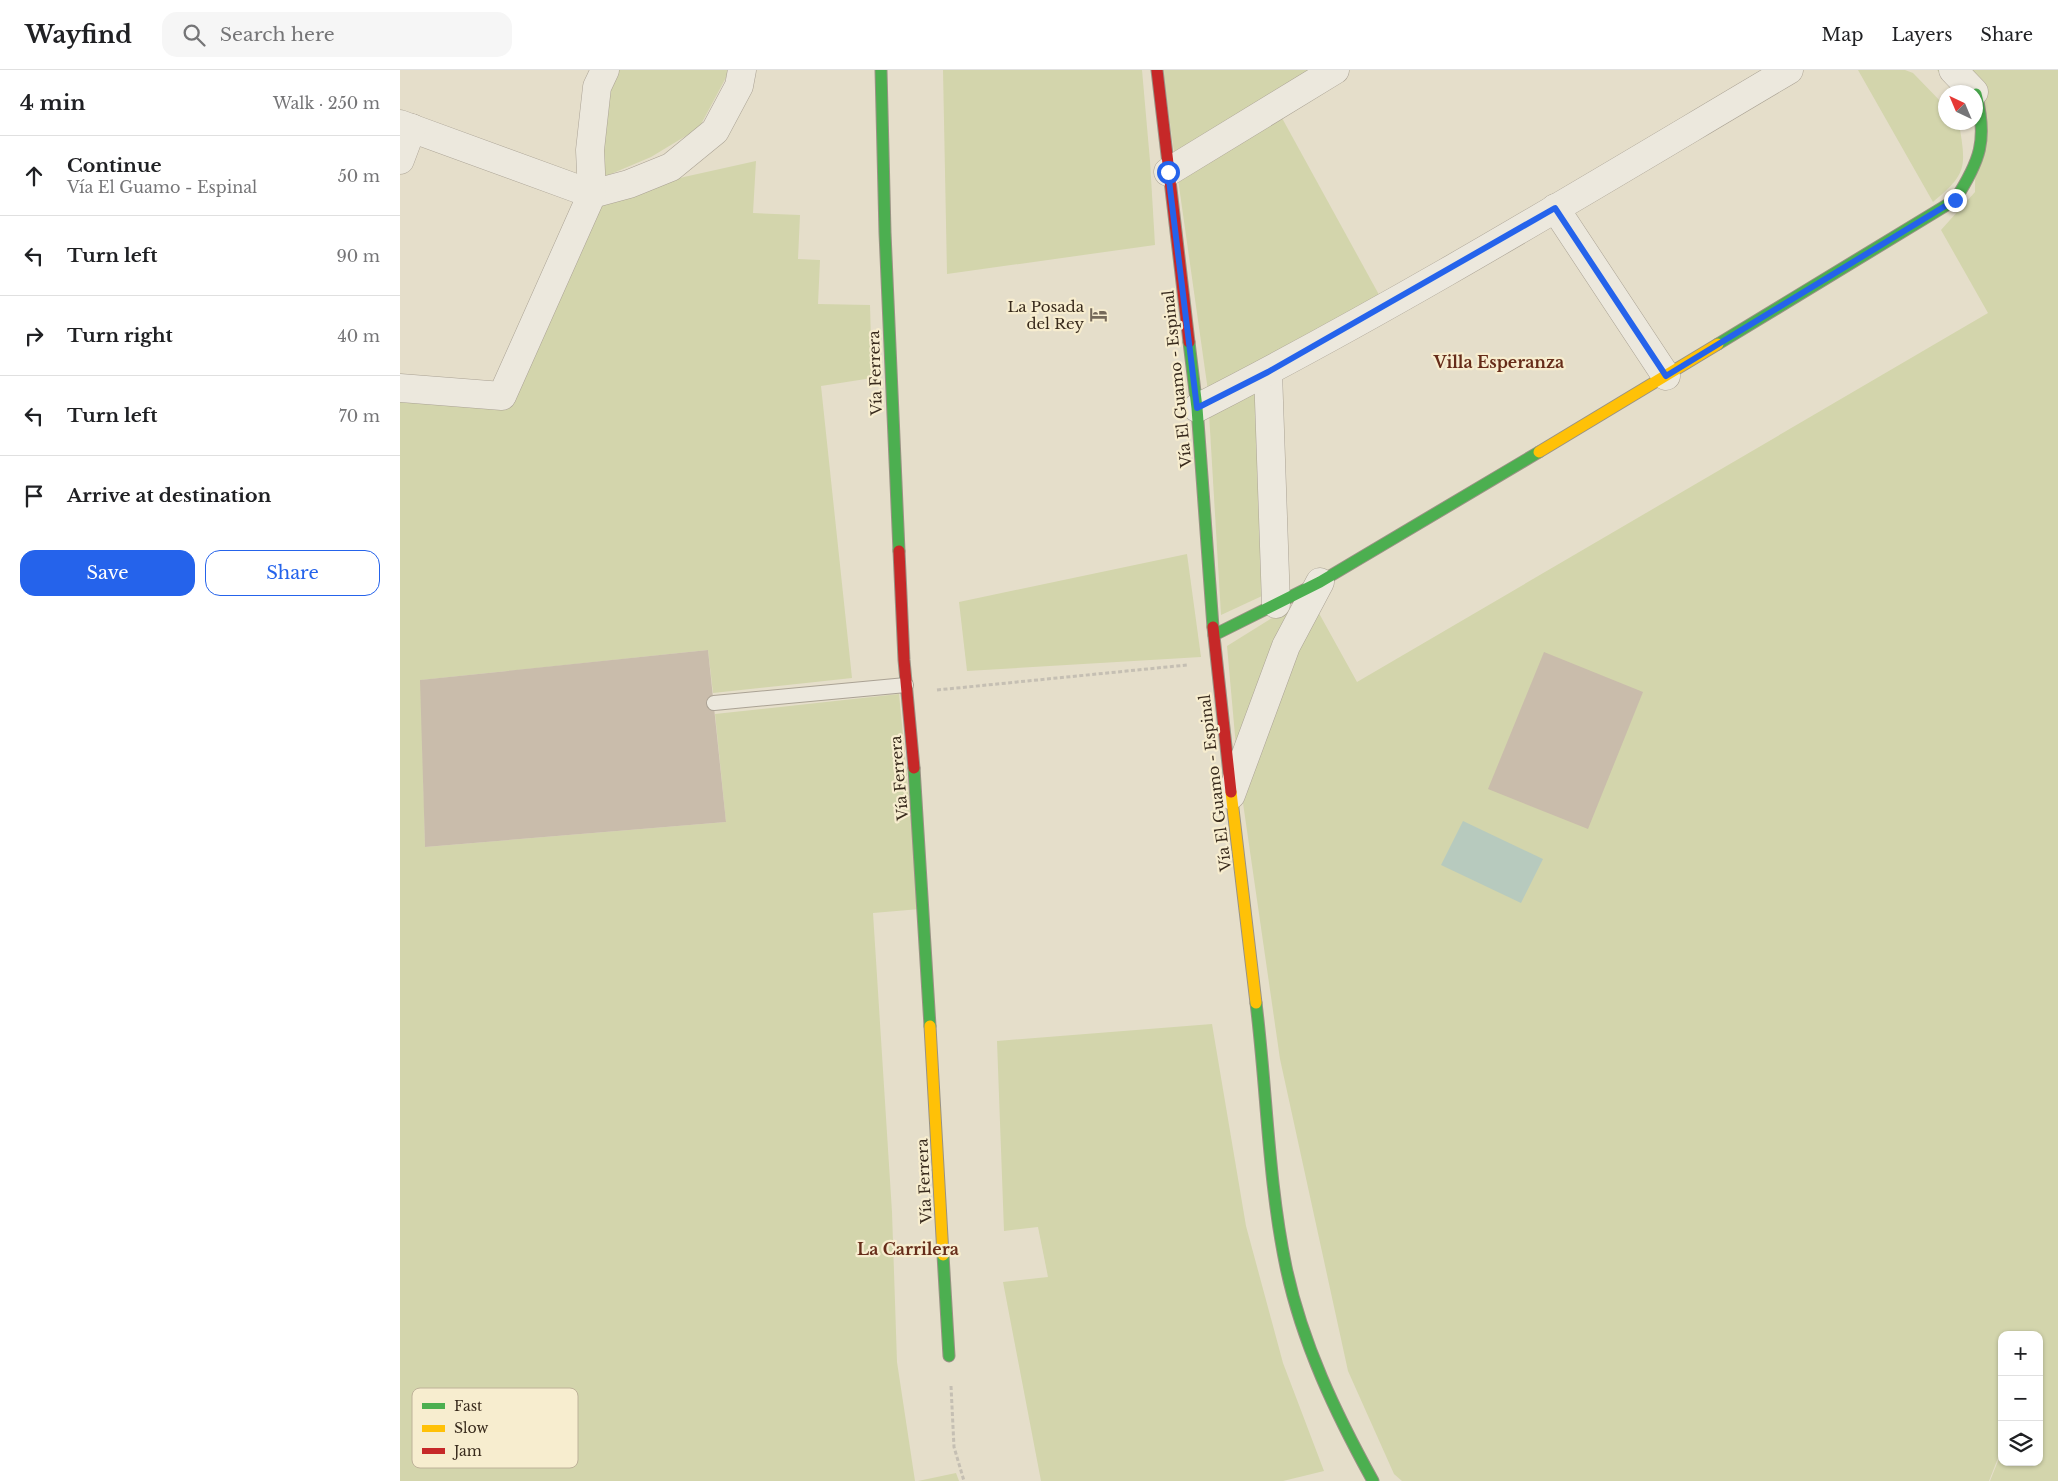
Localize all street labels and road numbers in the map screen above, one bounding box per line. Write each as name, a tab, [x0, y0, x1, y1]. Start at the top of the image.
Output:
street label: Vía El Guamo - Espinal	[1158, 289, 1196, 470]
street label: Vía Ferrera	[864, 329, 886, 417]
street label: Vía El Guamo - Espinal	[1195, 693, 1235, 874]
street label: Vía Ferrera	[886, 734, 912, 822]
street label: Vía Ferrera	[912, 1137, 936, 1225]

